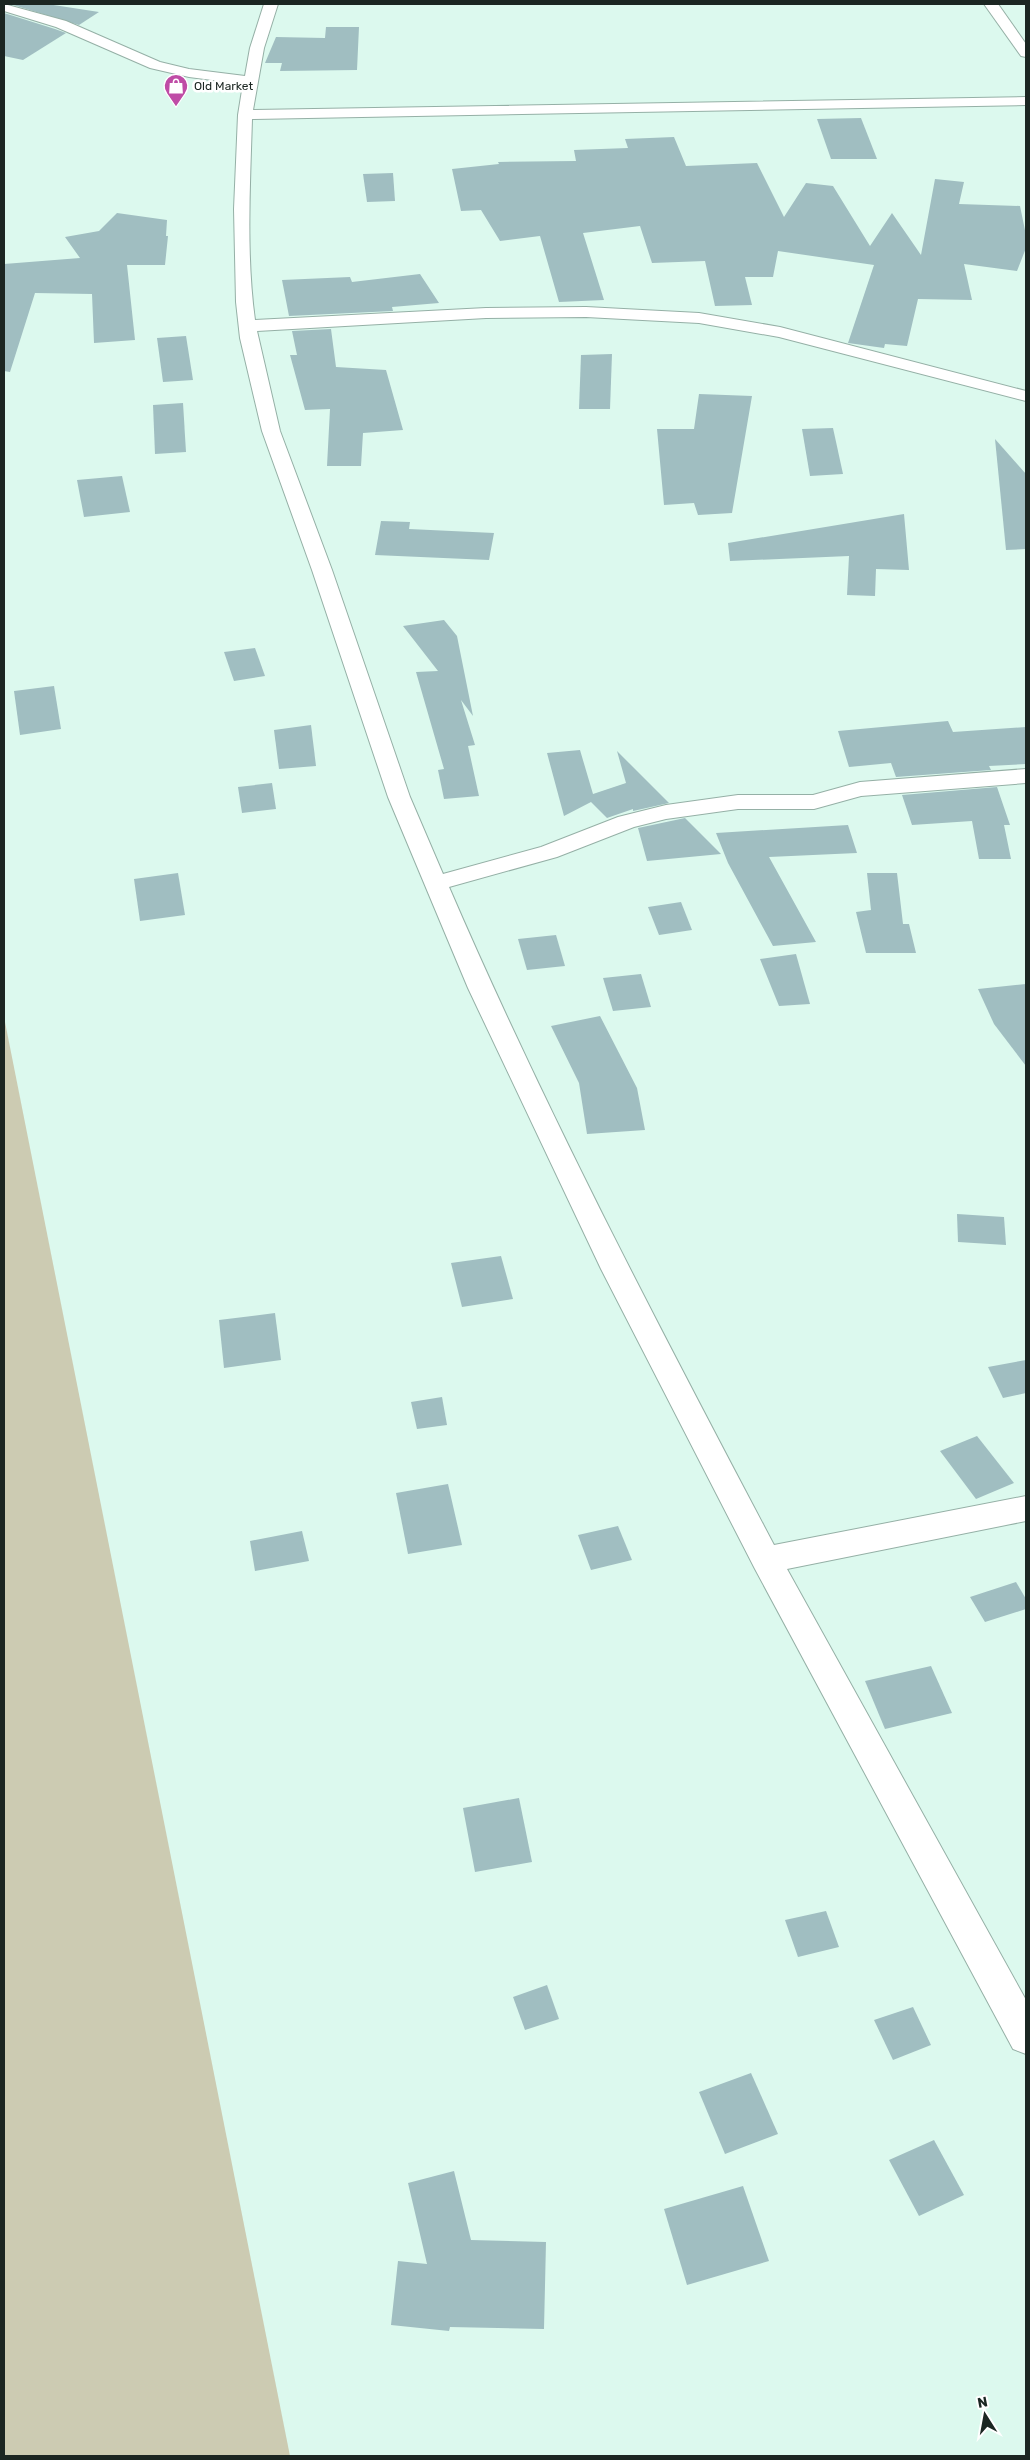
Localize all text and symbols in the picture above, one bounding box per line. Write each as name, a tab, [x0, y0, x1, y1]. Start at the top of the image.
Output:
shop icon: Old Market	[163, 73, 189, 107]
place label: Old Market	[194, 79, 253, 93]
north arrow	[960, 2390, 1010, 2440]
text: N	[976, 2393, 989, 2412]

